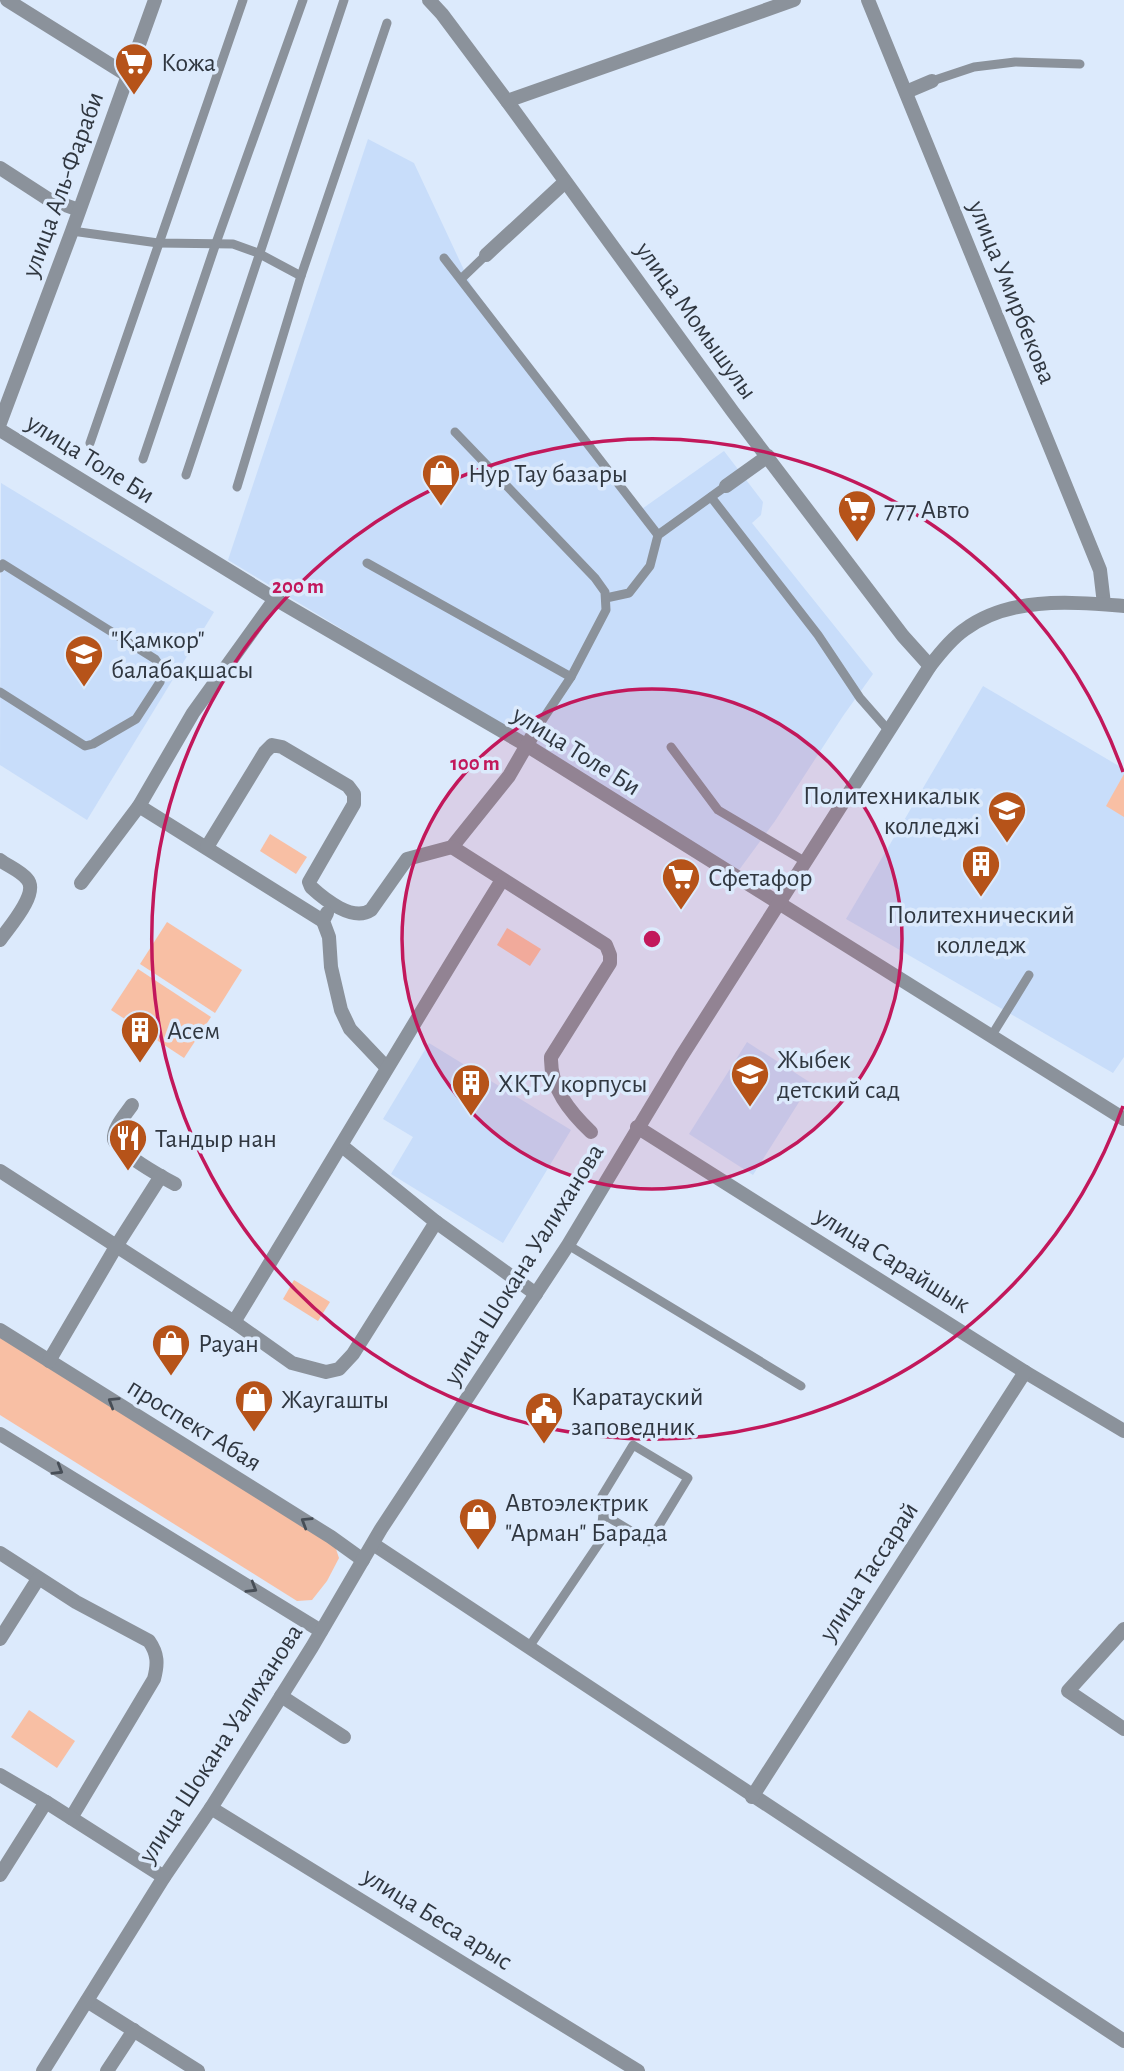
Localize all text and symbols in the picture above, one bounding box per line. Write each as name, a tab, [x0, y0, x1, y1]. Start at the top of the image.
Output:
supermarket icon: Кожа	[113, 41, 155, 96]
place label: Кожа	[161, 50, 216, 76]
street label: улица Аль-Фараби	[17, 88, 108, 281]
street label: улица Умирбекова	[963, 196, 1061, 388]
street label: улица Момышулы	[630, 236, 762, 404]
street label: улица Толе Би	[21, 409, 159, 509]
shop icon: Нур Тау базары	[420, 452, 462, 507]
place label: Нур Тау базары	[468, 461, 628, 487]
supermarket icon: 777 Авто	[836, 488, 878, 543]
place label: 777 Авто	[884, 497, 970, 523]
text: 200 m	[272, 576, 324, 597]
place label: "Қамкор" балабақшасы	[111, 627, 254, 683]
school or university icon: "Қамкор" балабақшасы	[63, 633, 105, 688]
street label: улица Толе Би	[507, 701, 645, 801]
text: 100 m	[450, 753, 500, 774]
place label: Политехникалык колледжі	[803, 783, 980, 839]
school or university icon: Политехникалык колледжі	[986, 789, 1028, 844]
building icon: Политехнический колледж	[960, 843, 1002, 898]
supermarket icon: Сфетафор	[660, 856, 702, 911]
place label: Сфетафор	[708, 865, 812, 891]
place label: Политехнический колледж	[887, 902, 1075, 958]
centre of rings	[640, 927, 664, 951]
building icon: Асем	[119, 1009, 161, 1064]
place label: Асем	[167, 1018, 220, 1044]
place label: Жыбек детский сад	[777, 1047, 900, 1103]
school or university icon: Жыбек детский сад	[729, 1053, 771, 1108]
building icon: ХҚТУ корпусы	[450, 1062, 492, 1117]
place label: ХҚТУ корпусы	[498, 1071, 648, 1097]
restaurant icon: Тандыр нан	[107, 1117, 149, 1172]
place label: Тандыр нан	[155, 1126, 277, 1152]
street label: улица Шокана Уалиханова	[438, 1139, 609, 1391]
street label: улица Сарайшык	[810, 1201, 974, 1318]
shop icon: Рауан	[150, 1322, 192, 1377]
place label: Рауан	[198, 1331, 259, 1357]
street label: проспект Абая	[123, 1373, 266, 1476]
shop icon: Жаугашты	[233, 1378, 275, 1433]
place label: Каратауский заповедник	[571, 1384, 704, 1440]
place label: Жаугашты	[281, 1387, 389, 1413]
public building icon: Каратауский заповедник	[523, 1390, 565, 1445]
one-way arrow	[108, 1397, 121, 1410]
one-way arrow	[51, 1461, 64, 1474]
place label: Автоэлектрик "Арман" Барада	[505, 1490, 668, 1546]
shop icon: Автоэлектрик "Арман" Барада	[457, 1496, 499, 1551]
street label: улица Тассарай	[814, 1497, 923, 1646]
one-way arrow	[301, 1517, 314, 1530]
one-way arrow	[245, 1580, 258, 1593]
street label: улица Шокана Уалиханова	[133, 1619, 308, 1868]
street label: улица Беса арыс	[357, 1862, 517, 1975]

